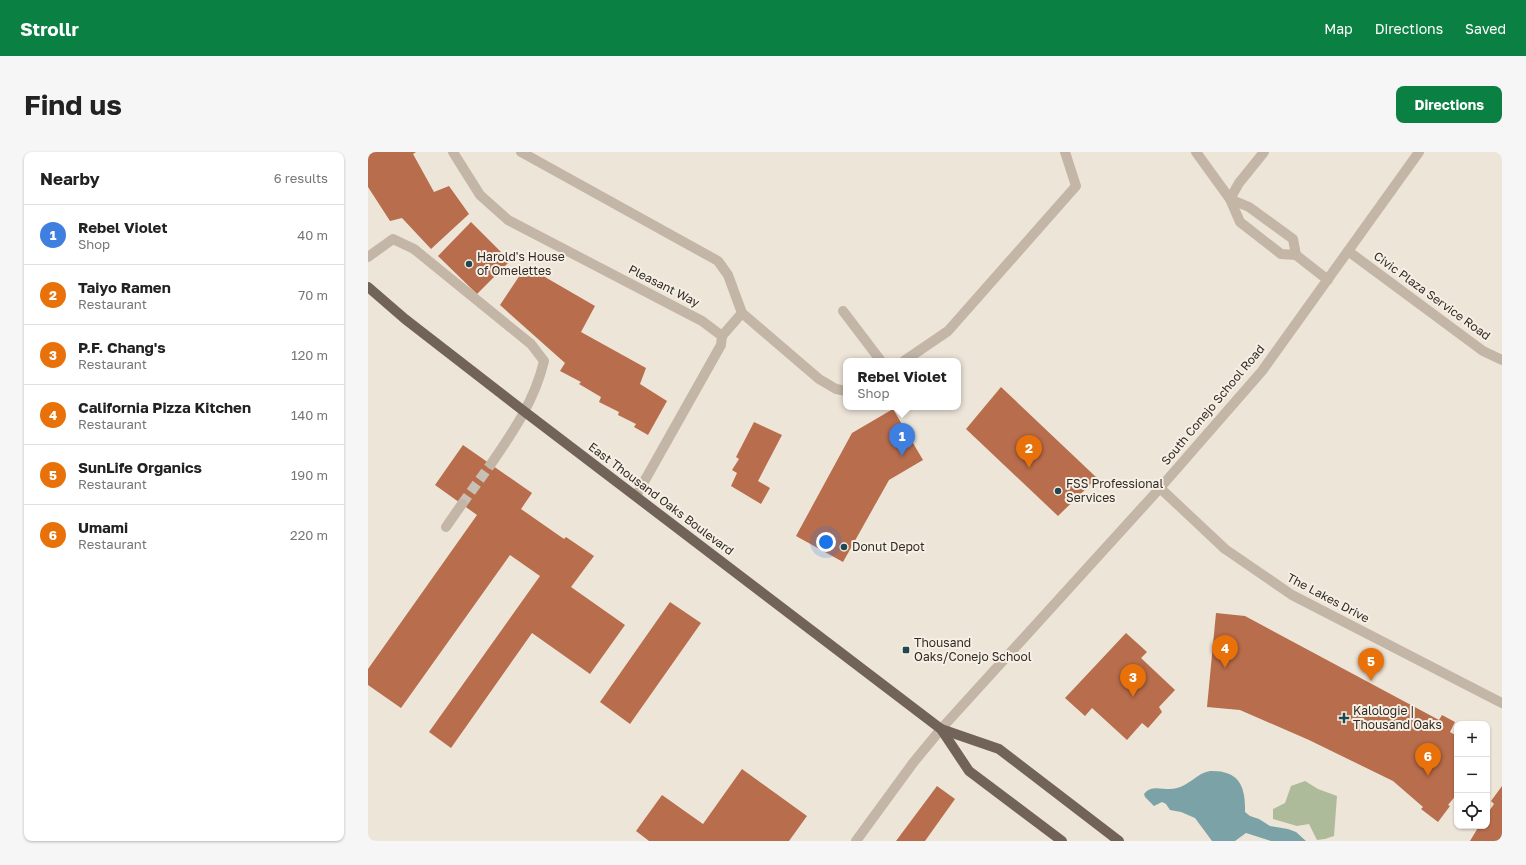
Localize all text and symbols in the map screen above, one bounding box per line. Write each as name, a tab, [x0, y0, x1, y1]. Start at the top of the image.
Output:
text: Strollr	[20, 17, 79, 40]
text: Map	[1324, 20, 1353, 37]
text: Directions	[1375, 20, 1443, 37]
text: Saved	[1465, 20, 1506, 37]
button: Directions	[1396, 86, 1502, 123]
text: Find us	[24, 88, 122, 121]
text: Nearby	[40, 168, 100, 189]
text: 6 results	[274, 170, 328, 186]
text: Rebel Violet	[78, 218, 167, 236]
text: 1	[50, 227, 56, 243]
text: 40 m	[297, 227, 328, 243]
text: Shop	[78, 236, 110, 252]
street label: Civic Plaza Service Road	[1371, 248, 1494, 343]
place label: Harold's House of Omelettes	[477, 249, 565, 278]
marker: Harold's House of Omelettes	[464, 259, 474, 269]
street label: Pleasant Way	[626, 261, 703, 310]
text: Taiyo Ramen	[78, 278, 171, 296]
text: 2	[49, 287, 57, 303]
text: 70 m	[298, 287, 328, 303]
text: Restaurant	[78, 296, 147, 312]
text: P.F. Chang's	[78, 338, 166, 356]
street label: South Conejo School Road	[1158, 341, 1267, 468]
text: 3	[49, 347, 57, 363]
text: 120 m	[291, 347, 328, 363]
text: Restaurant	[78, 356, 147, 372]
popup	[843, 358, 961, 410]
text: Rebel Violet	[857, 367, 947, 385]
text: Shop	[857, 385, 889, 401]
text: California Pizza Kitchen	[78, 398, 251, 416]
text: 4	[49, 407, 57, 423]
text: 140 m	[291, 407, 328, 423]
text: Restaurant	[78, 416, 147, 432]
pin: 1	[889, 423, 915, 456]
pin: 2	[1016, 435, 1042, 468]
street label: East Thousand Oaks Boulevard	[586, 439, 737, 558]
text: SunLife Organics	[78, 458, 202, 476]
text: 5	[49, 467, 57, 483]
text: 190 m	[291, 467, 328, 483]
text: Restaurant	[78, 476, 147, 492]
place label: FSS Professional Services	[1066, 476, 1163, 505]
marker: FSS Professional Services	[1053, 486, 1063, 496]
text: Umami	[78, 518, 128, 536]
text: 6	[49, 527, 57, 543]
text: 220 m	[290, 527, 328, 543]
your location	[816, 532, 836, 552]
text: Restaurant	[78, 536, 147, 552]
place label: Donut Depot	[852, 539, 925, 554]
marker: Donut Depot	[839, 542, 849, 552]
street label: The Lakes Drive	[1284, 570, 1372, 626]
place label: Thousand Oaks/Conejo School	[914, 635, 1032, 664]
pin: 4	[1212, 635, 1238, 668]
marker: Thousand Oaks/Conejo School	[901, 645, 911, 655]
pin: 5	[1358, 648, 1384, 681]
pin: 3	[1120, 664, 1146, 697]
place label: Kalologie | Thousand Oaks	[1353, 703, 1442, 732]
marker: Kalologie | Thousand Oaks	[1338, 712, 1350, 724]
map controls	[1454, 721, 1490, 829]
button: +	[1454, 721, 1490, 757]
pin: 6	[1415, 743, 1441, 776]
button: −	[1454, 757, 1490, 793]
button: locate	[1454, 793, 1490, 829]

